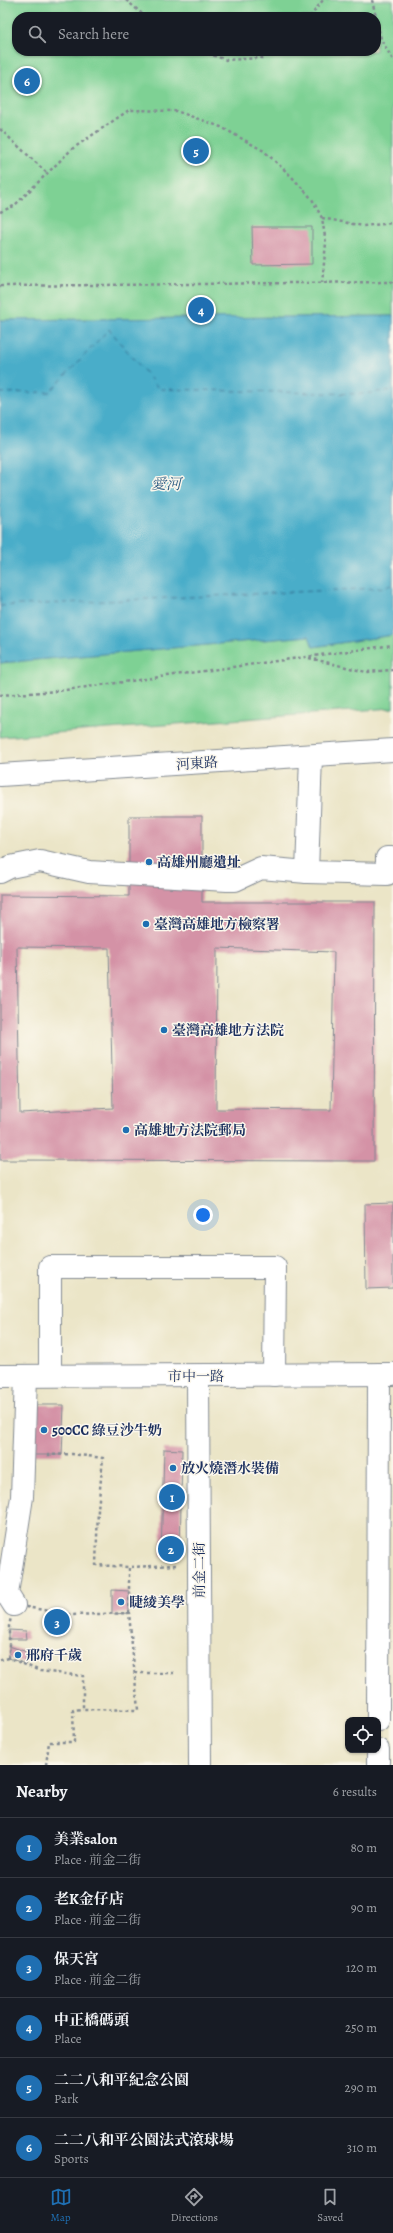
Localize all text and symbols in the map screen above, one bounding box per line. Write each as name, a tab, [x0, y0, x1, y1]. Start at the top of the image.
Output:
search box	[12, 12, 381, 56]
icon: search	[26, 23, 48, 45]
text: Search here	[58, 24, 129, 44]
pin: 6	[14, 66, 40, 96]
pin: 5	[183, 136, 209, 166]
pin: 4	[188, 295, 214, 325]
water label: 愛河	[151, 474, 184, 494]
street label: 河東路	[175, 753, 219, 774]
place label: 高雄州廳遺址	[157, 853, 241, 872]
marker: 高雄州廳遺址	[144, 857, 154, 867]
place label: 臺灣高雄地方檢察署	[154, 915, 280, 934]
marker: 臺灣高雄地方檢察署	[141, 919, 151, 929]
place label: 臺灣高雄地方法院	[172, 1021, 284, 1040]
marker: 臺灣高雄地方法院	[159, 1025, 169, 1035]
place label: 高雄地方法院郵局	[134, 1121, 246, 1140]
marker: 高雄地方法院郵局	[121, 1125, 131, 1135]
your location	[193, 1205, 213, 1225]
street label: 市中一路	[168, 1367, 224, 1386]
place label: 500CC 綠豆沙牛奶	[52, 1421, 162, 1440]
marker: 500CC 綠豆沙牛奶	[39, 1425, 49, 1435]
place label: 放火燒潛水裝備	[181, 1459, 279, 1478]
marker: 放火燒潛水裝備	[168, 1463, 178, 1473]
pin: 1	[159, 1482, 185, 1512]
pin: 2	[158, 1534, 184, 1564]
street label: 前金二街	[190, 1542, 209, 1598]
place label: 睫綾美學	[129, 1593, 185, 1612]
marker: 睫綾美學	[116, 1597, 126, 1607]
pin: 3	[44, 1607, 70, 1637]
place label: 邢府千歲	[26, 1646, 82, 1665]
marker: 邢府千歲	[13, 1650, 23, 1660]
map controls	[345, 1717, 381, 1753]
button: locate	[345, 1717, 381, 1753]
text: Nearby	[16, 1780, 67, 1803]
text: 6 results	[333, 1783, 377, 1800]
text: 美業salon	[54, 1829, 117, 1849]
text: 1	[27, 1839, 31, 1856]
text: 80 m	[350, 1839, 377, 1856]
text: Place · 前金二街	[54, 1851, 141, 1868]
text: 老K金仔店	[54, 1889, 124, 1909]
text: 2	[26, 1899, 32, 1916]
text: 90 m	[351, 1899, 377, 1916]
text: Place · 前金二街	[54, 1911, 141, 1928]
text: 保天宮	[54, 1949, 99, 1969]
text: 3	[26, 1959, 32, 1976]
text: 120 m	[346, 1959, 377, 1976]
text: Place · 前金二街	[54, 1971, 141, 1988]
text: 中正橋碼頭	[54, 2010, 129, 2030]
text: 4	[26, 2019, 32, 2036]
text: 250 m	[345, 2019, 377, 2036]
text: Place	[54, 2030, 82, 2047]
text: 二二八和平紀念公園	[54, 2070, 189, 2090]
text: 5	[26, 2079, 32, 2096]
text: 290 m	[345, 2079, 377, 2096]
text: Park	[54, 2090, 78, 2107]
text: 二二八和平公園法式滾球場	[54, 2130, 234, 2150]
text: 6	[26, 2139, 32, 2156]
text: 310 m	[347, 2139, 377, 2156]
text: Sports	[54, 2150, 89, 2167]
tab: Map	[50, 2186, 72, 2225]
tab: Directions	[171, 2186, 218, 2225]
tab: Saved	[317, 2186, 343, 2225]

